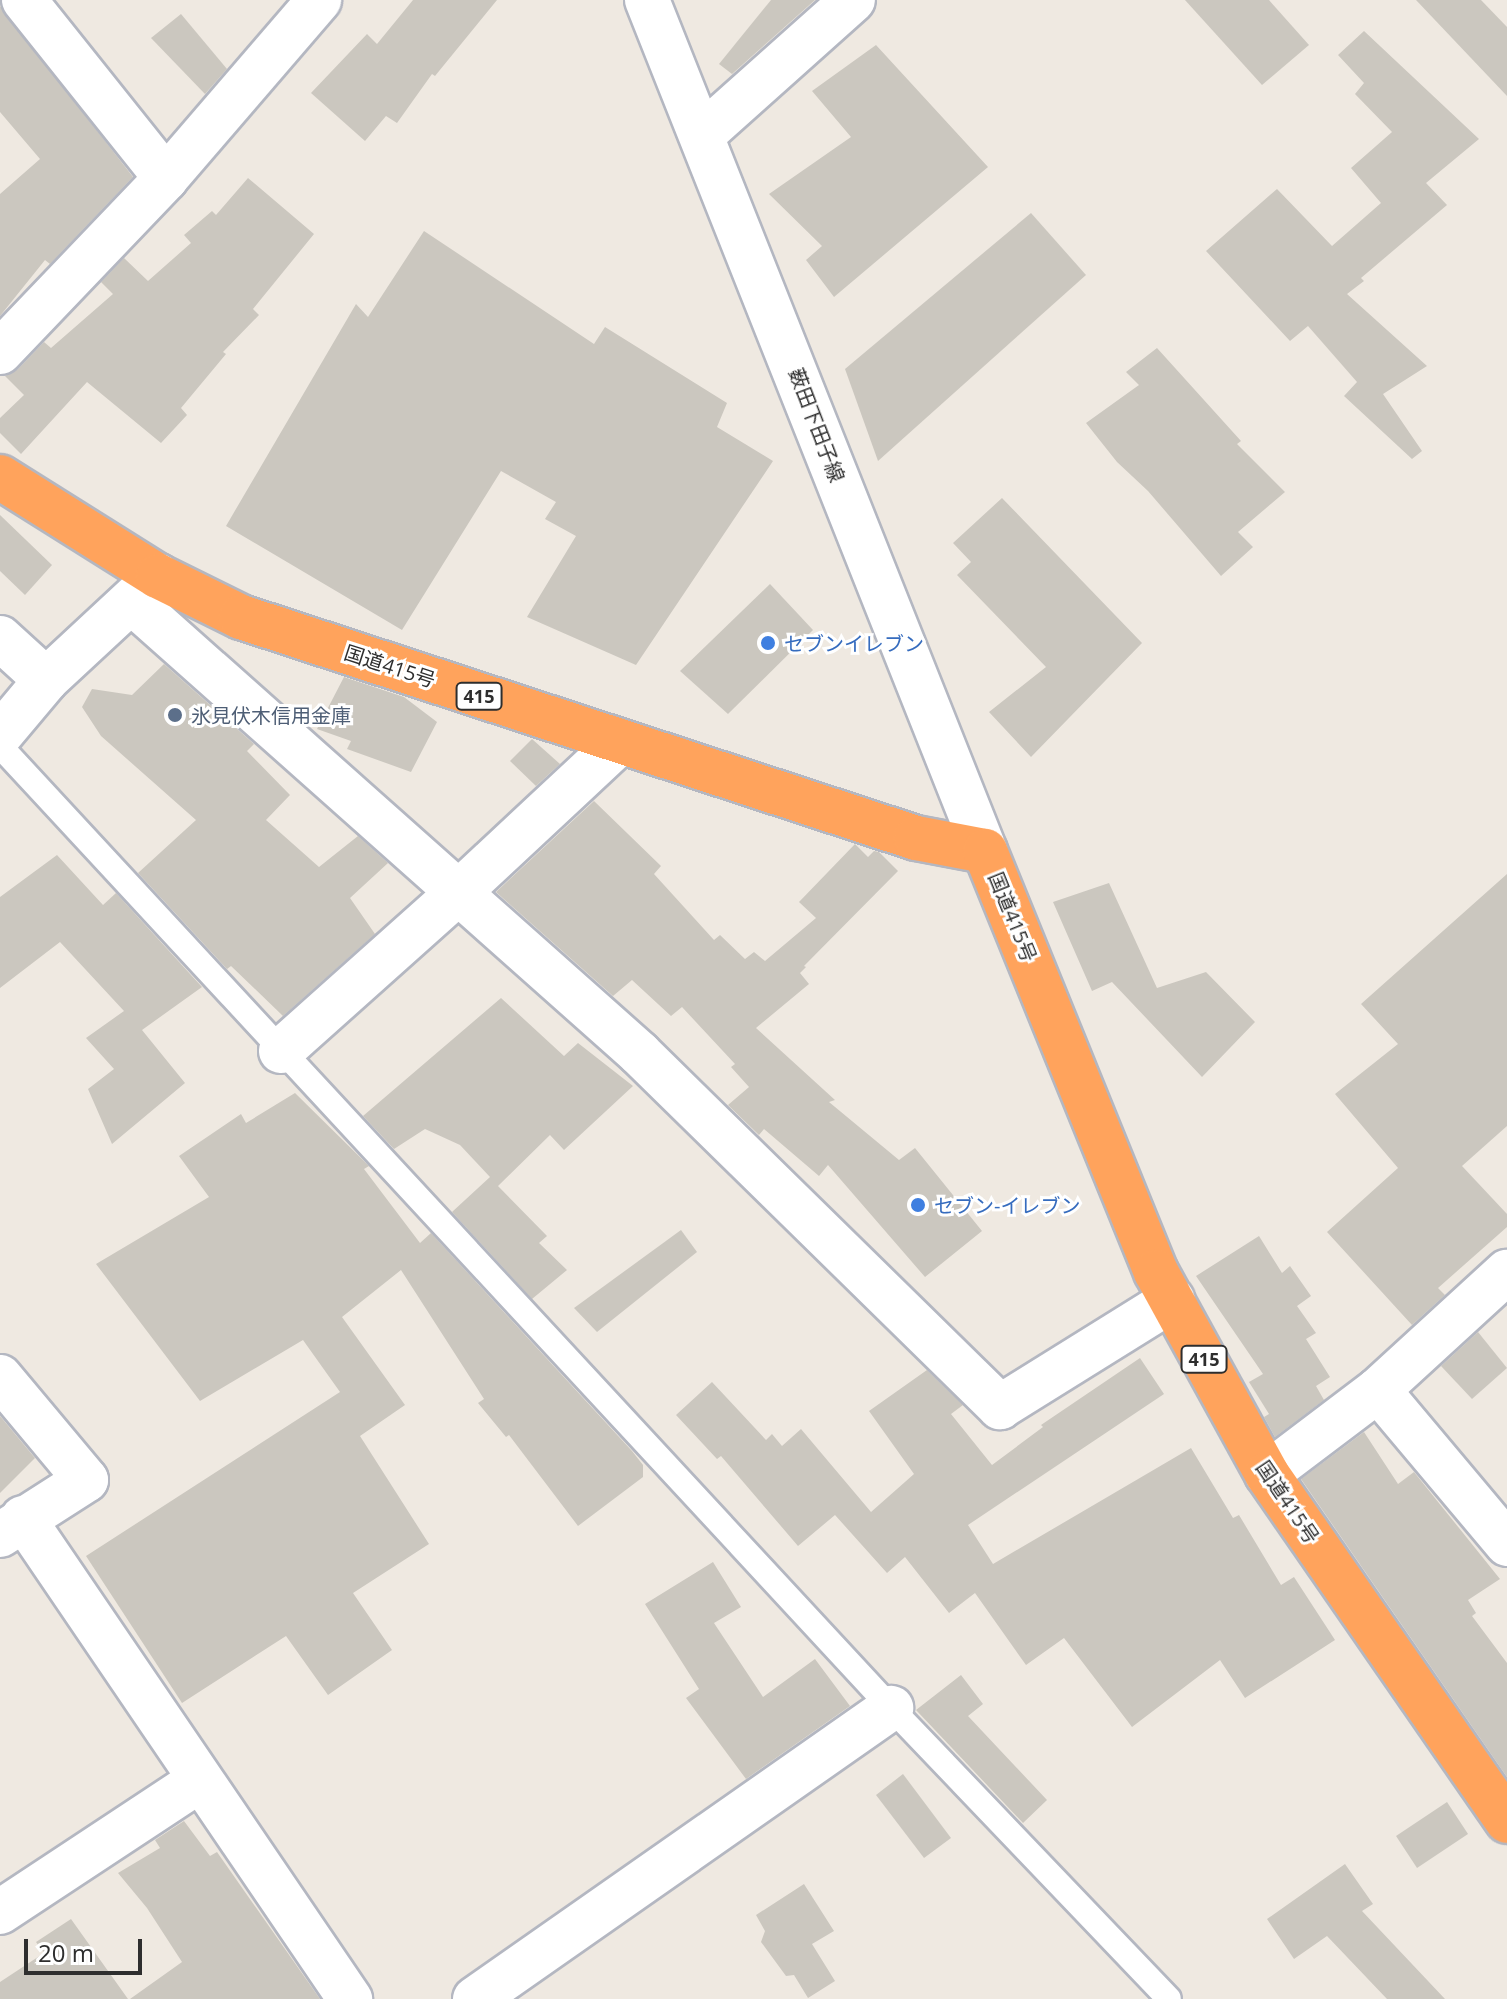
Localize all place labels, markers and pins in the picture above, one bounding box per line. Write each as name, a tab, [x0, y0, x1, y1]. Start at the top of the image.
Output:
place label: セブンイレブン	[784, 631, 924, 655]
marker: セブンイレブン	[759, 634, 777, 652]
place label: 氷見伏木信用金庫	[191, 703, 351, 727]
marker: 氷見伏木信用金庫	[166, 706, 184, 724]
place label: セブン-イレブン	[934, 1193, 1080, 1217]
marker: セブン-イレブン	[909, 1196, 927, 1214]

